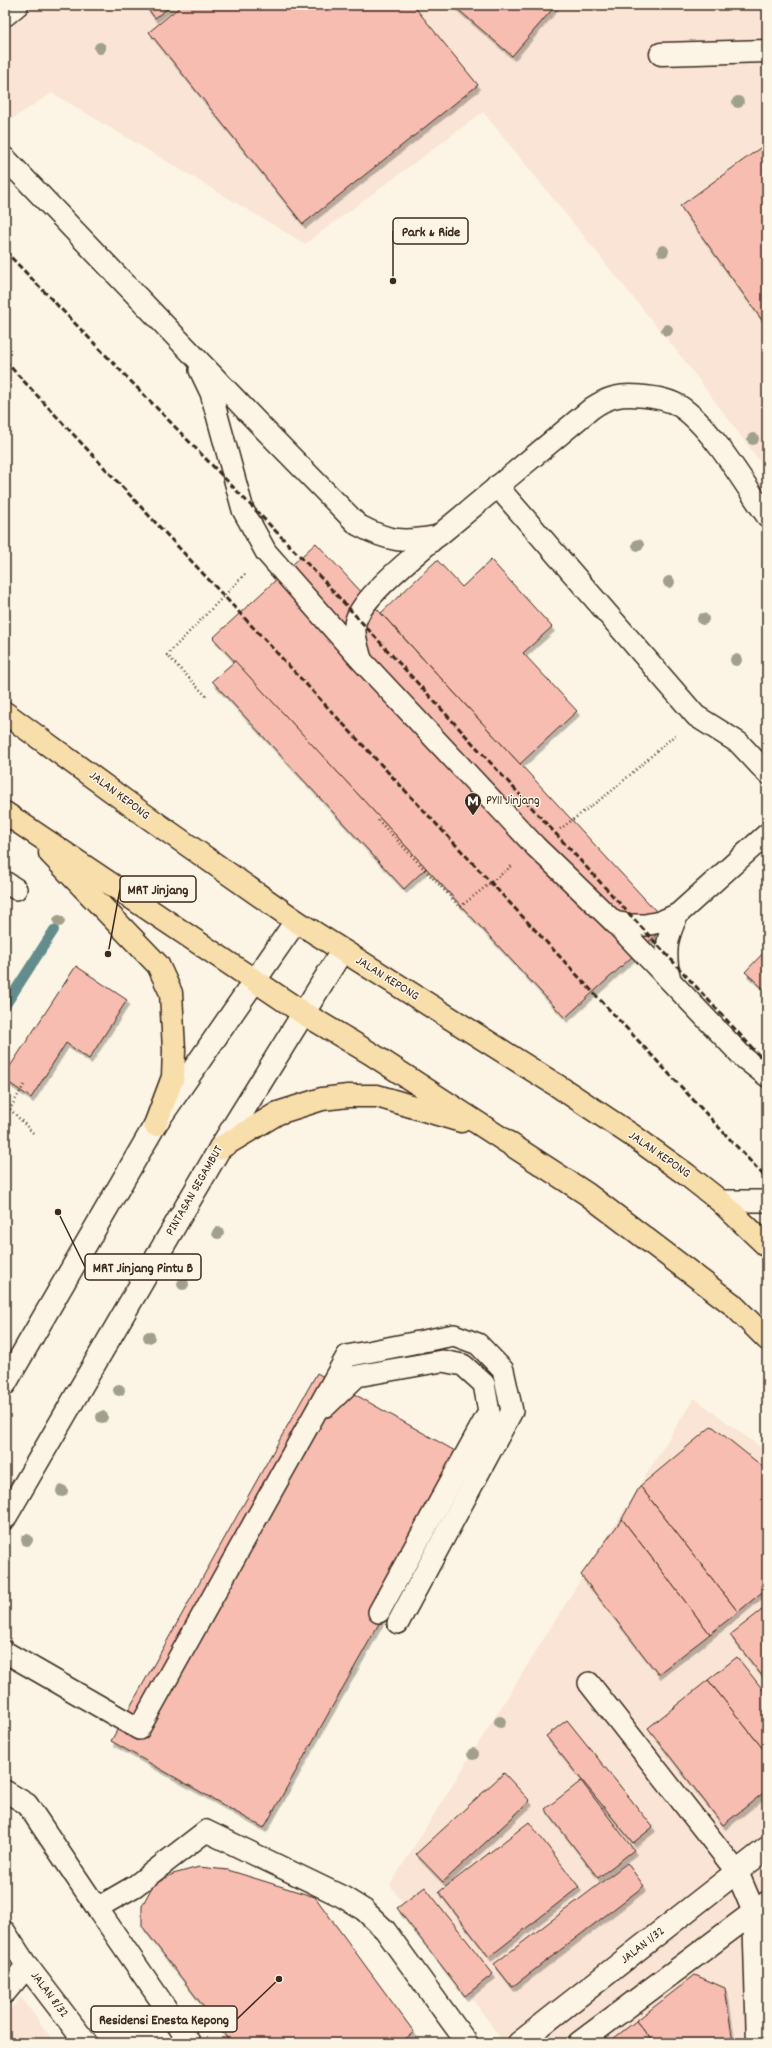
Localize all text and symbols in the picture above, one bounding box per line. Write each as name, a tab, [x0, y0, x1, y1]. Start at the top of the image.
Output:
callout: Park & Ride	[393, 218, 468, 244]
text: Park & Ride	[402, 223, 460, 243]
street label: JALAN KEPONG	[85, 767, 153, 825]
metro station icon: PY11 Jinjang	[463, 791, 483, 816]
place label: PY11 Jinjang	[486, 792, 540, 811]
callout: MRT Jinjang	[120, 876, 196, 902]
text: MRT Jinjang	[128, 881, 188, 901]
street label: JALAN KEPONG	[351, 952, 423, 1006]
street label: JALAN KEPONG	[624, 1127, 694, 1183]
street label: PINTASAN SEGAMBUT	[161, 1142, 229, 1240]
callout: MRT Jinjang Pintu B	[85, 1254, 201, 1280]
text: MRT Jinjang Pintu B	[93, 1259, 194, 1279]
street label: JALAN 1/32	[617, 1923, 669, 1969]
street label: JALAN 8/32	[25, 1968, 73, 2022]
callout: Residensi Enesta Kepong	[91, 2006, 237, 2032]
text: Residensi Enesta Kepong	[99, 2011, 229, 2031]

